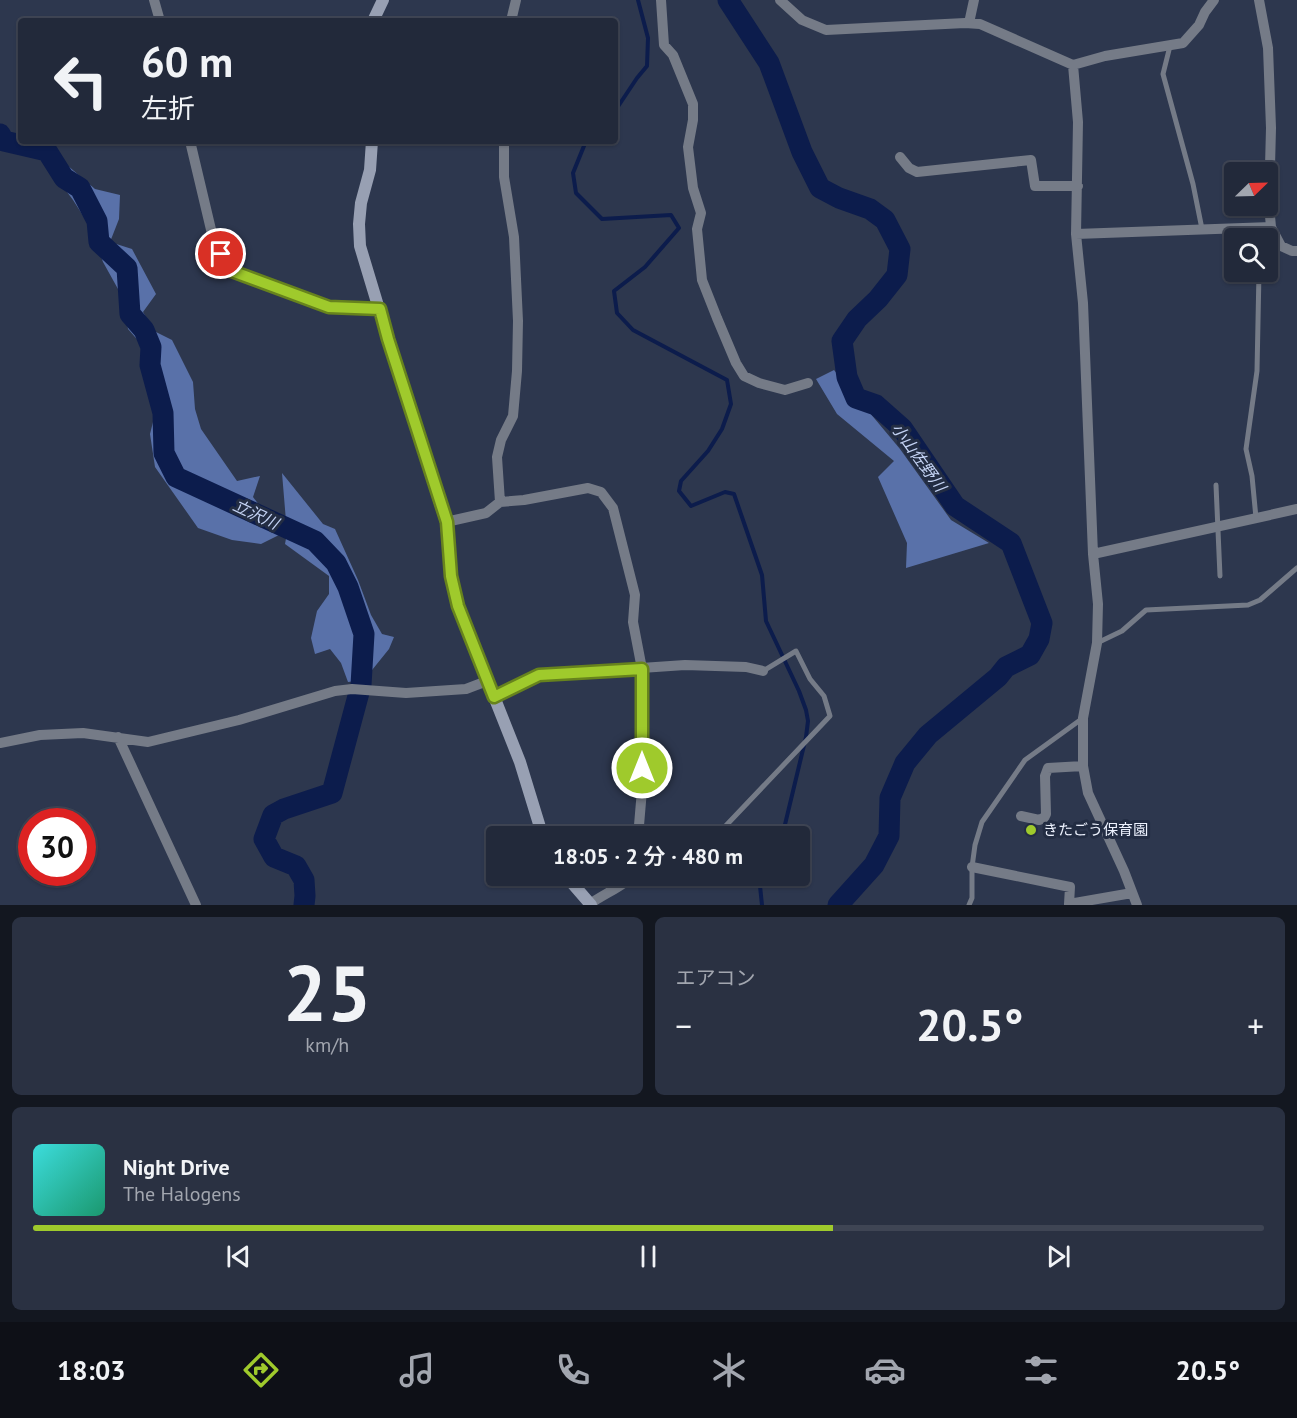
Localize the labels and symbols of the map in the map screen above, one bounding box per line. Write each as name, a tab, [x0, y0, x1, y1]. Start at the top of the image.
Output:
north arrow	[1224, 162, 1278, 216]
pin	[195, 228, 246, 279]
water label: 小山佐野川	[887, 419, 952, 497]
water label: 立沢川	[230, 495, 284, 534]
position arrow	[610, 736, 674, 800]
speed limit sign: 30	[18, 808, 96, 886]
place label: きたごう保育園	[1043, 820, 1148, 839]
marker: きたごう保育園	[1024, 823, 1038, 837]

